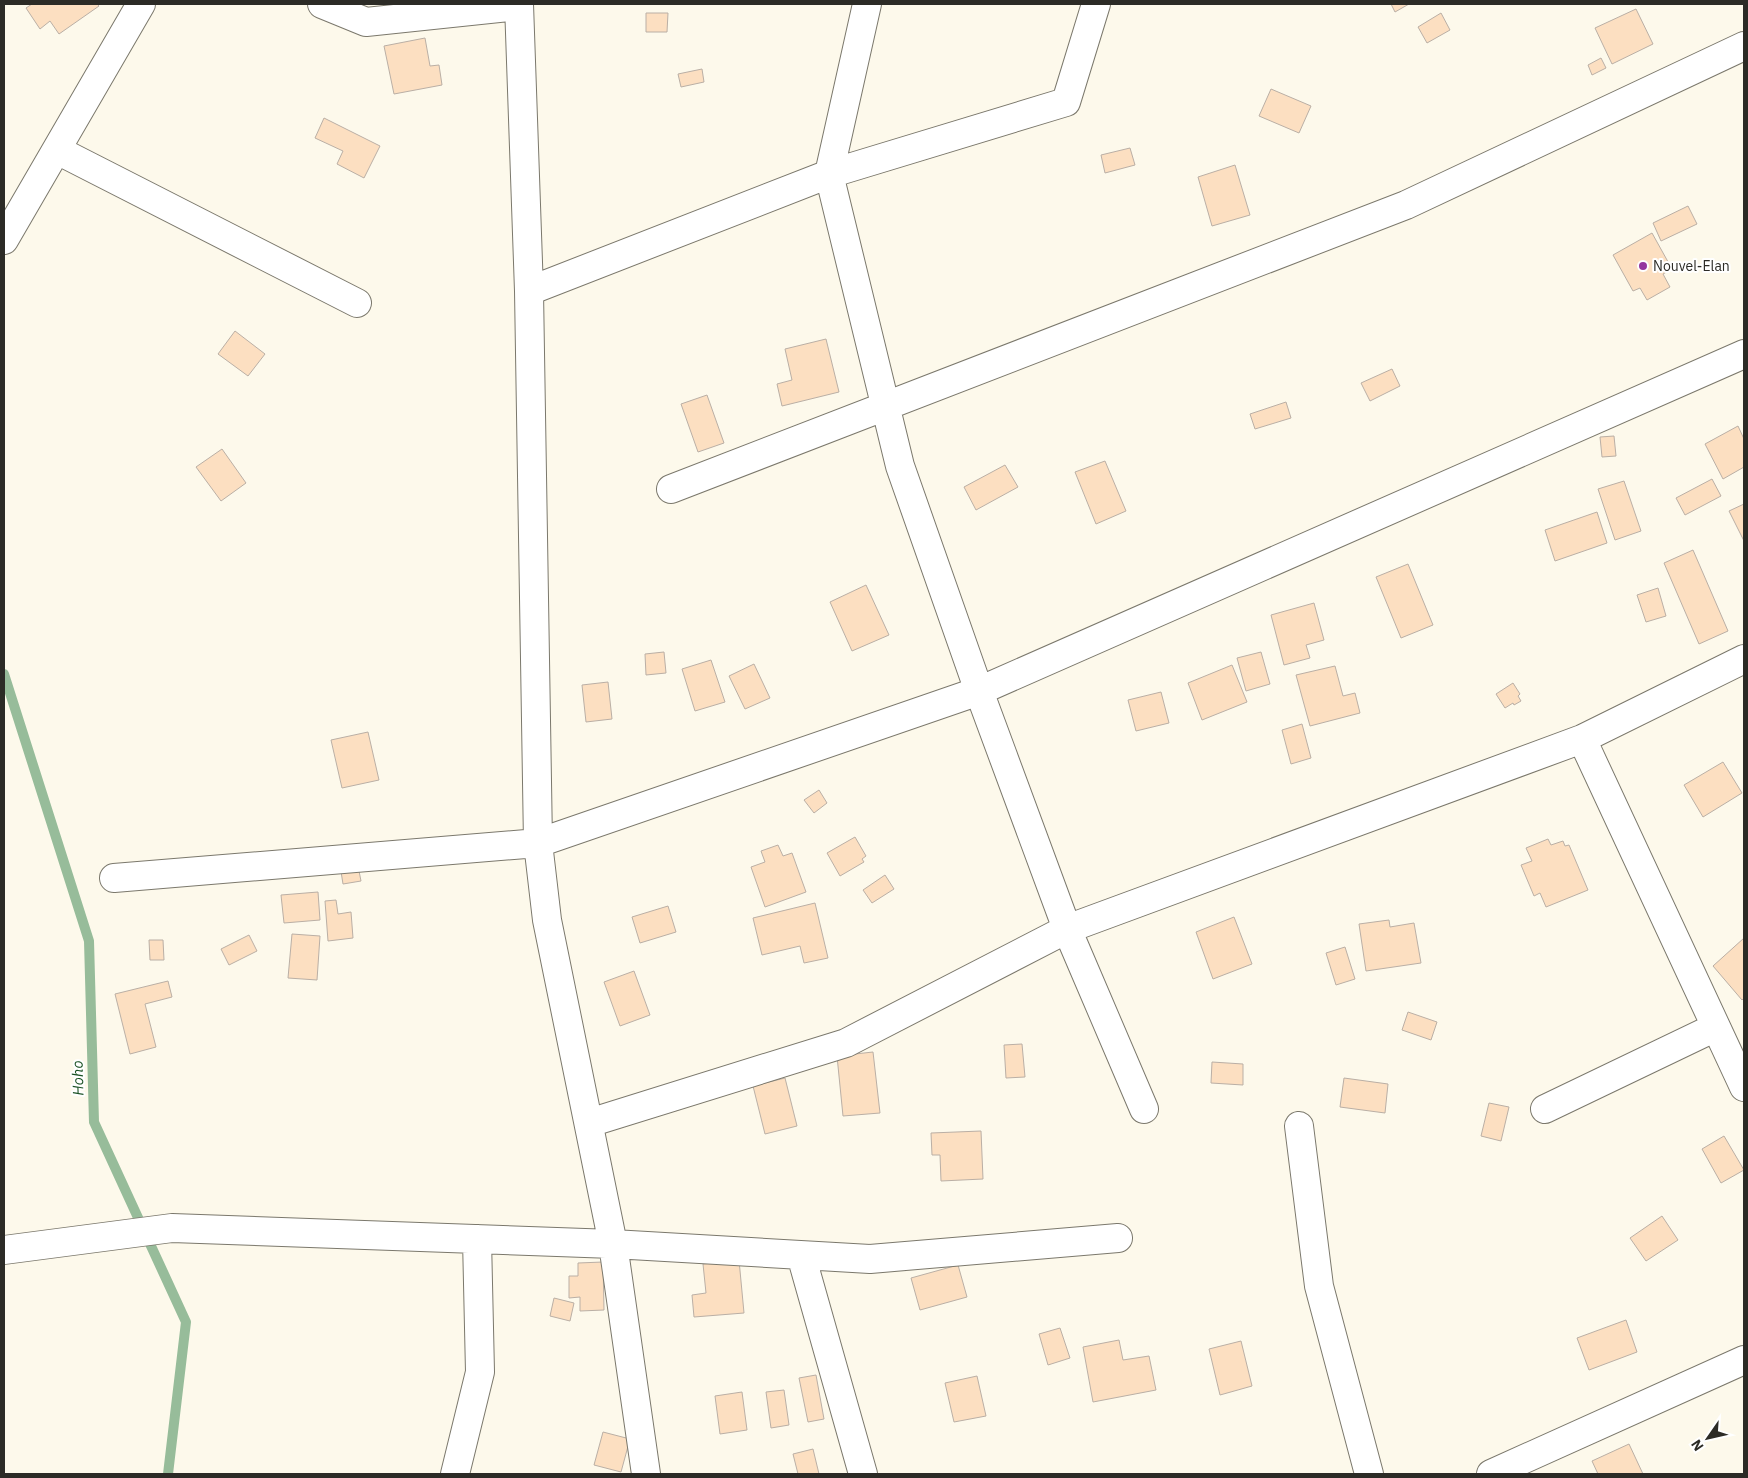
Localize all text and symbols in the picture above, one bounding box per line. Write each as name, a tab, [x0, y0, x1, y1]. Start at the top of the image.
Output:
place label: Nouvel-Elan	[1653, 257, 1730, 275]
marker: Nouvel-Elan	[1637, 260, 1649, 272]
water label: Hoho	[67, 1060, 88, 1096]
north arrow	[1683, 1413, 1733, 1463]
text: N	[1687, 1436, 1708, 1455]

